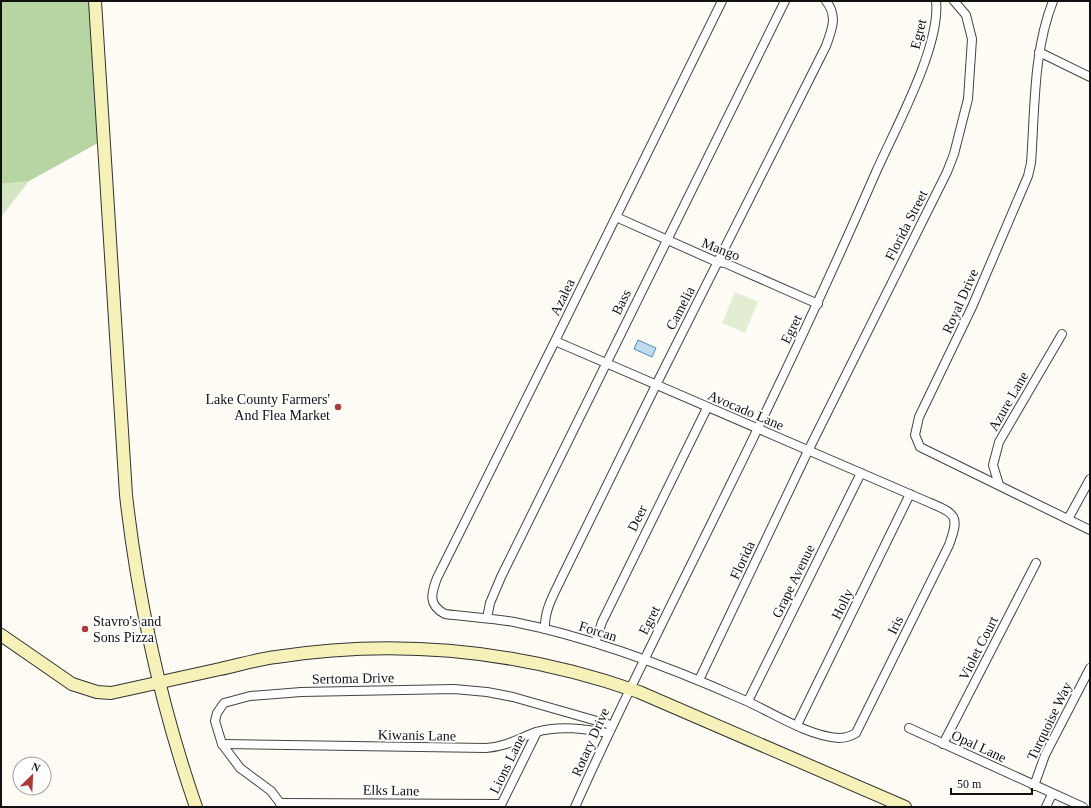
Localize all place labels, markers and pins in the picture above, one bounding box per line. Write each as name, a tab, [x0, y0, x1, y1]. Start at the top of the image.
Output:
place label: Lake County Farmers' And Flea Market	[205, 392, 330, 423]
marker: Lake County Farmers' And Flea Market	[333, 402, 343, 412]
place label: Stavro's and Sons Pizza	[93, 614, 161, 645]
marker: Stavro's and Sons Pizza	[80, 624, 90, 634]

